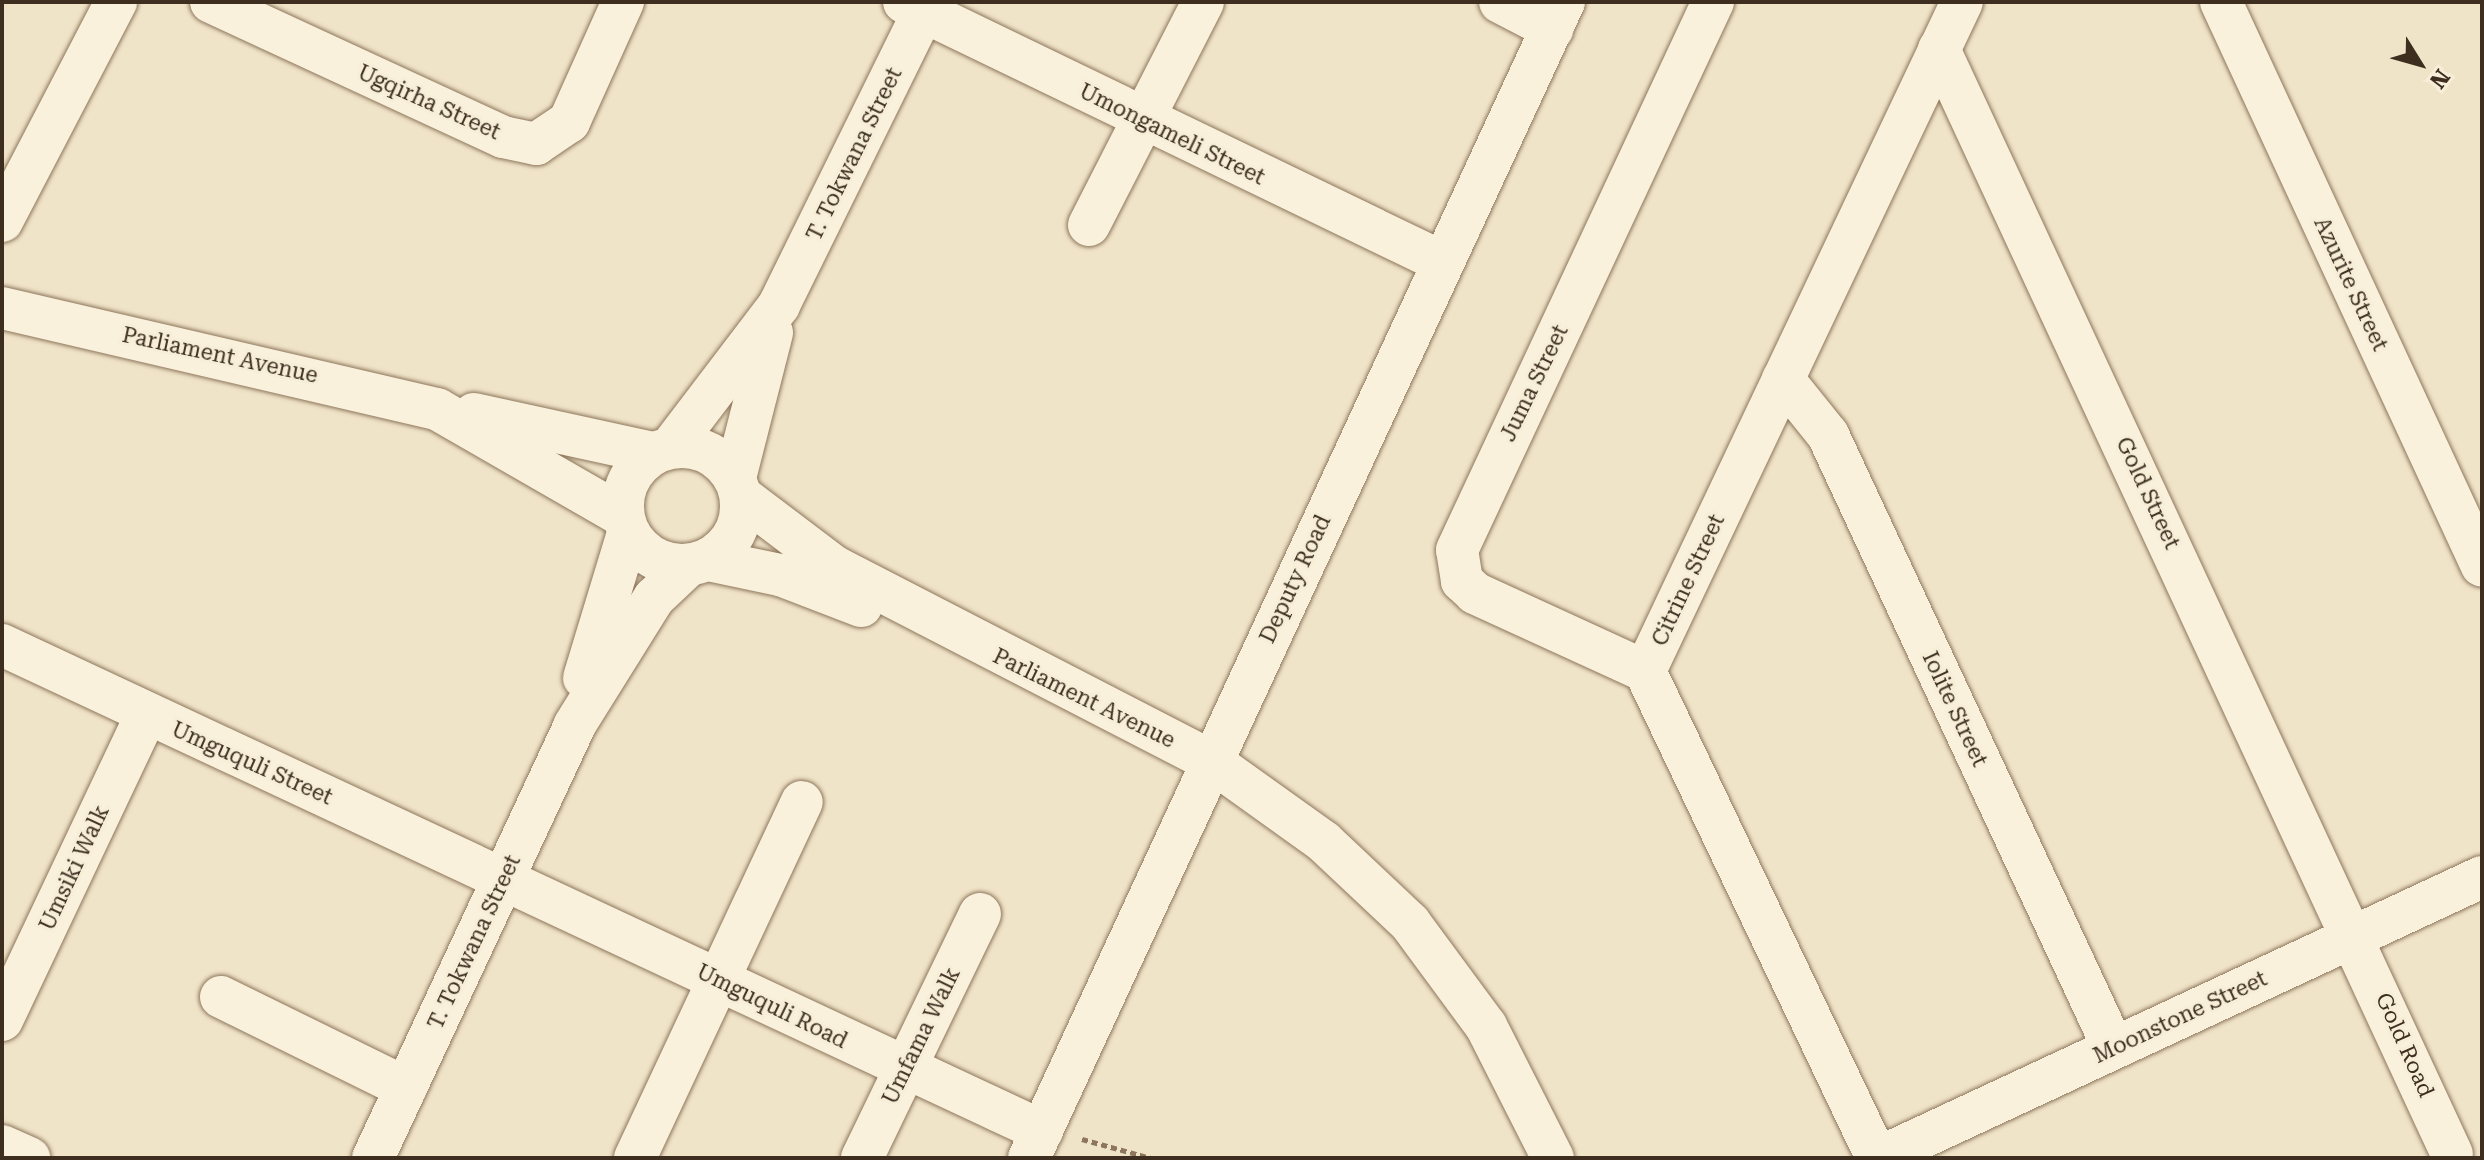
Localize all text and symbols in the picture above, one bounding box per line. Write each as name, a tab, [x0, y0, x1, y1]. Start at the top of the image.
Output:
north arrow	[2380, 24, 2460, 104]
street label: Ugqirha Street	[354, 59, 504, 145]
street label: T. Tokwana Street	[801, 63, 907, 245]
text: N	[2424, 64, 2455, 93]
street label: Umongameli Street	[1075, 78, 1269, 190]
street label: Azurite Street	[2309, 213, 2393, 355]
street label: Juma Street	[1494, 320, 1574, 446]
street label: Parliament Avenue	[120, 321, 320, 389]
street label: Gold Street	[2111, 433, 2185, 553]
street label: Citrine Street	[1646, 510, 1730, 650]
street label: Deputy Road	[1254, 511, 1336, 647]
street label: Parliament Avenue	[989, 642, 1179, 754]
street label: Iolite Street	[1917, 647, 1993, 771]
street label: Umguquli Street	[167, 716, 337, 810]
street label: Umsiki Walk	[33, 801, 115, 935]
street label: T. Tokwana Street	[422, 851, 526, 1033]
street label: Umguquli Road	[692, 958, 852, 1054]
street label: Umfama Walk	[876, 963, 966, 1109]
street label: Moonstone Street	[2089, 965, 2271, 1069]
street label: Gold Road	[2370, 989, 2440, 1101]

